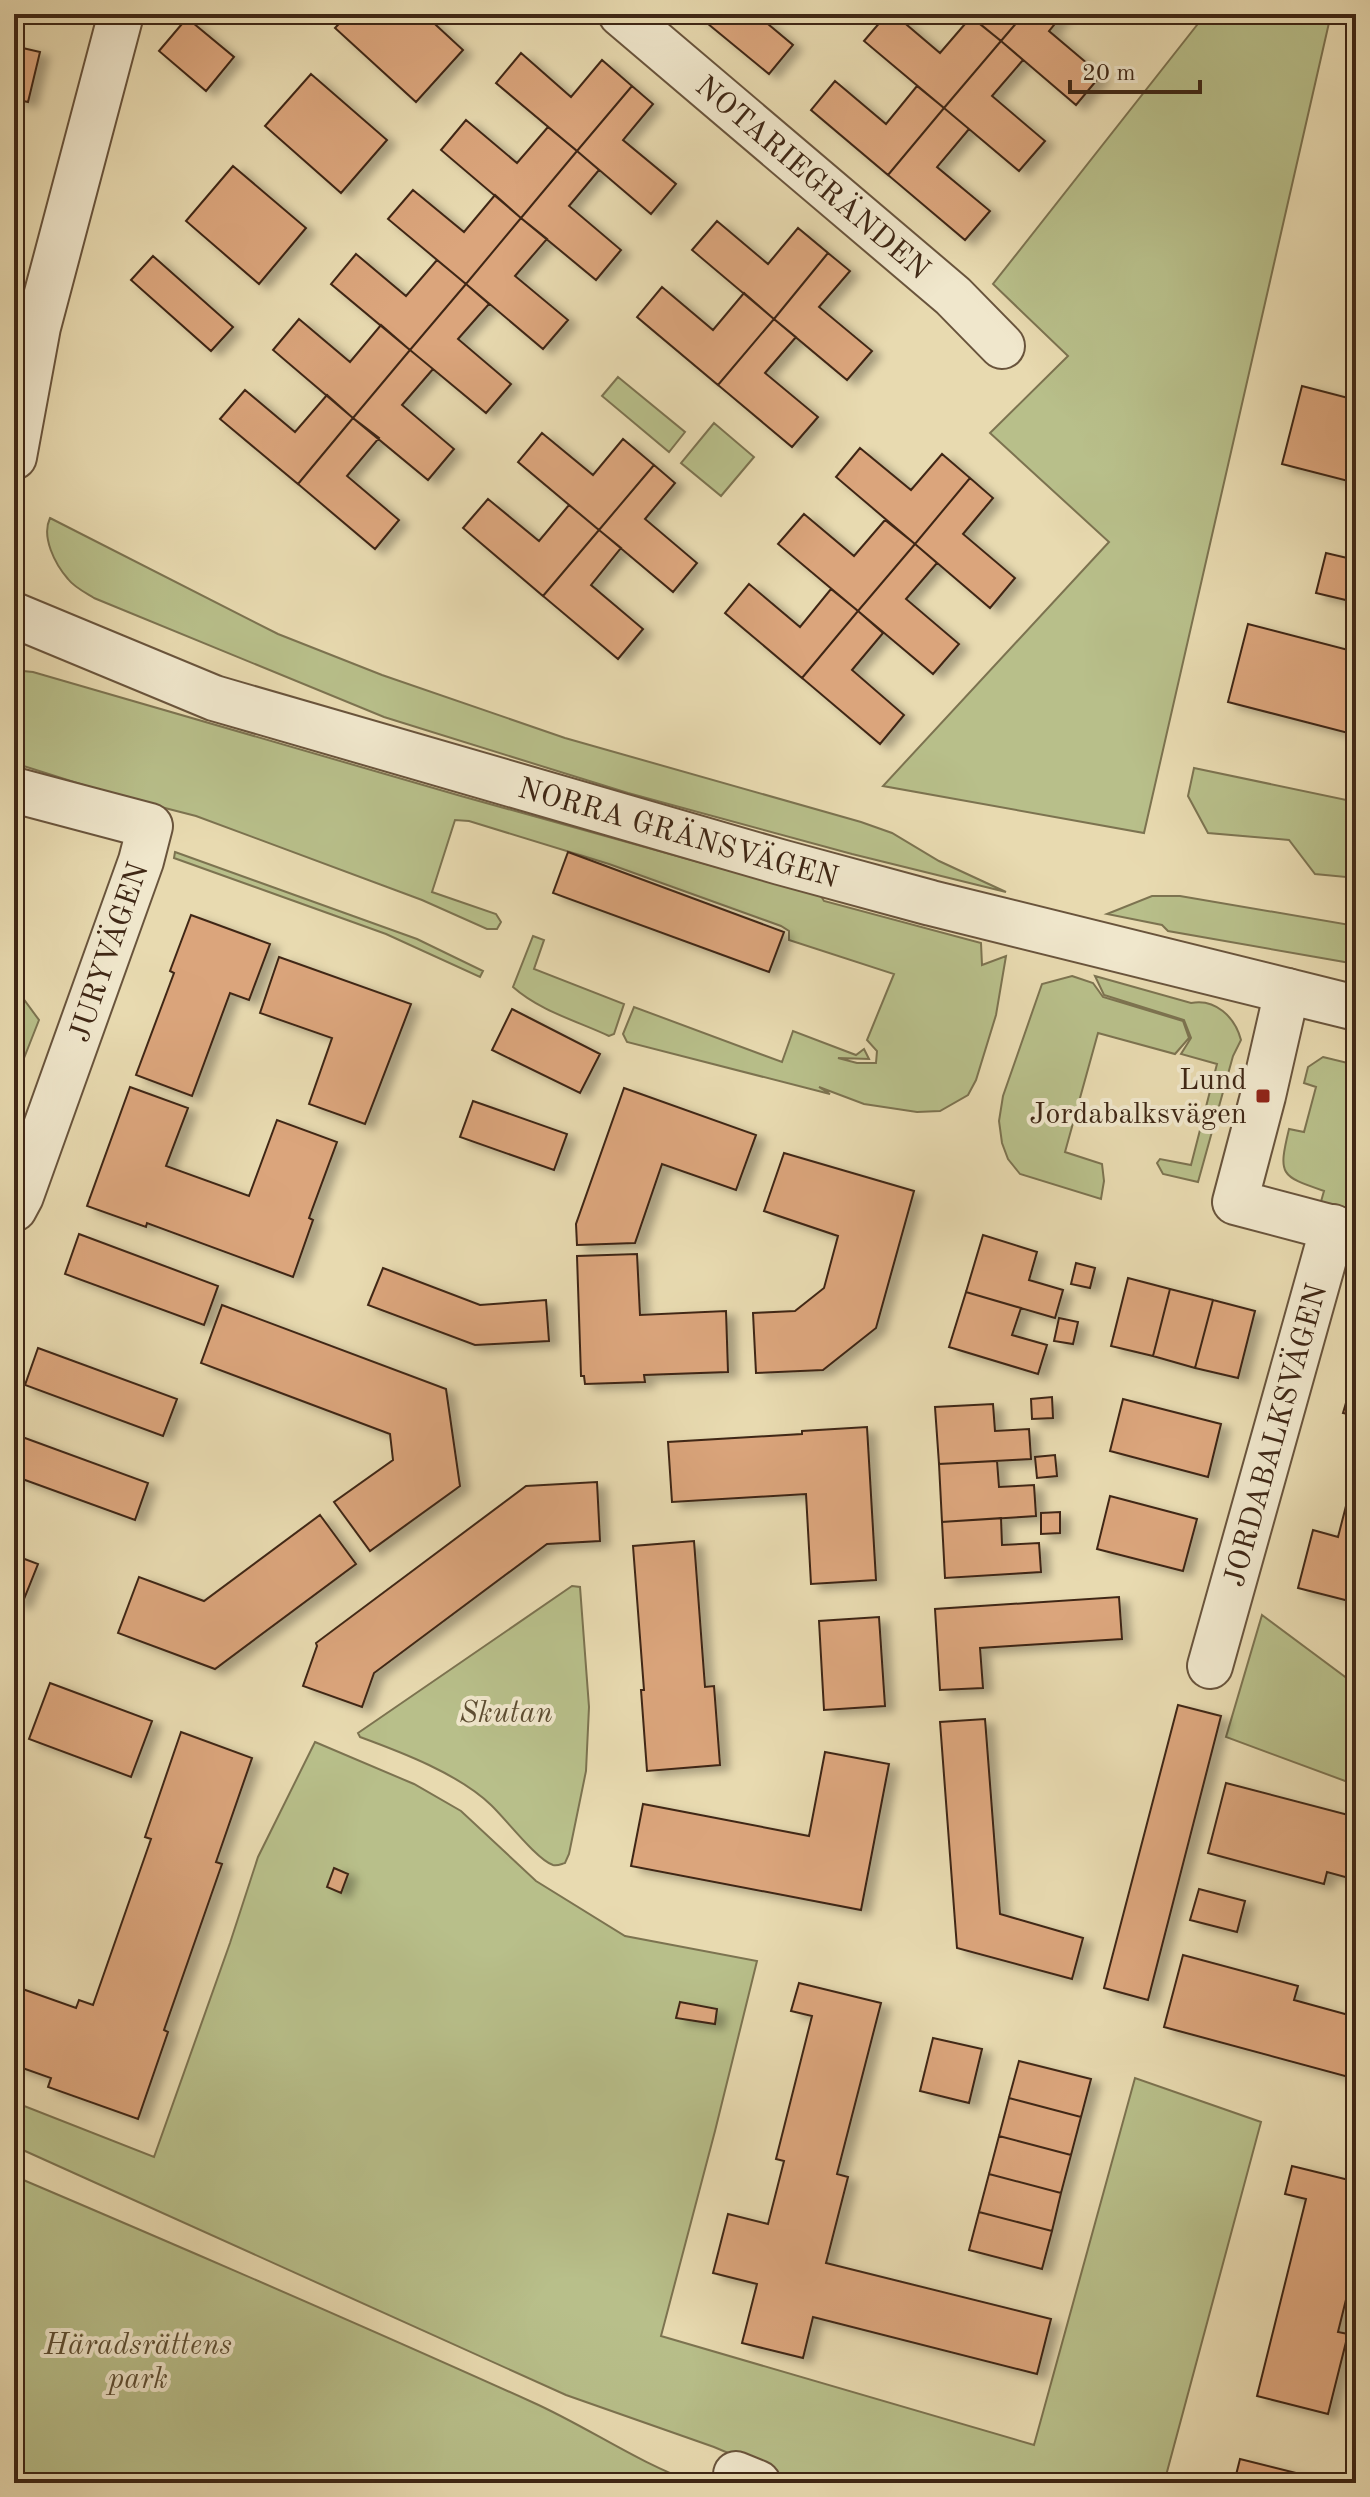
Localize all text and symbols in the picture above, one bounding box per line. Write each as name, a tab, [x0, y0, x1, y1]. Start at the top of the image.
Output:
scale bar	[1070, 44, 1200, 94]
text: 20 m	[1082, 62, 1136, 86]
street label: NOTARIEGRÄNDEN	[689, 71, 934, 286]
street label: NORRA GRÄNSVÄGEN	[514, 774, 841, 894]
street label: JURYVÄGEN	[61, 858, 155, 1046]
place label: Lund Jordabalksvägen	[1029, 1066, 1247, 1130]
marker: Lund Jordabalksvägen	[1254, 1087, 1272, 1105]
street label: JORDABALKSVÄGEN	[1220, 1281, 1333, 1590]
park label: Skutan	[459, 1699, 553, 1729]
park label: Häradsrättens park	[43, 2331, 232, 2395]

